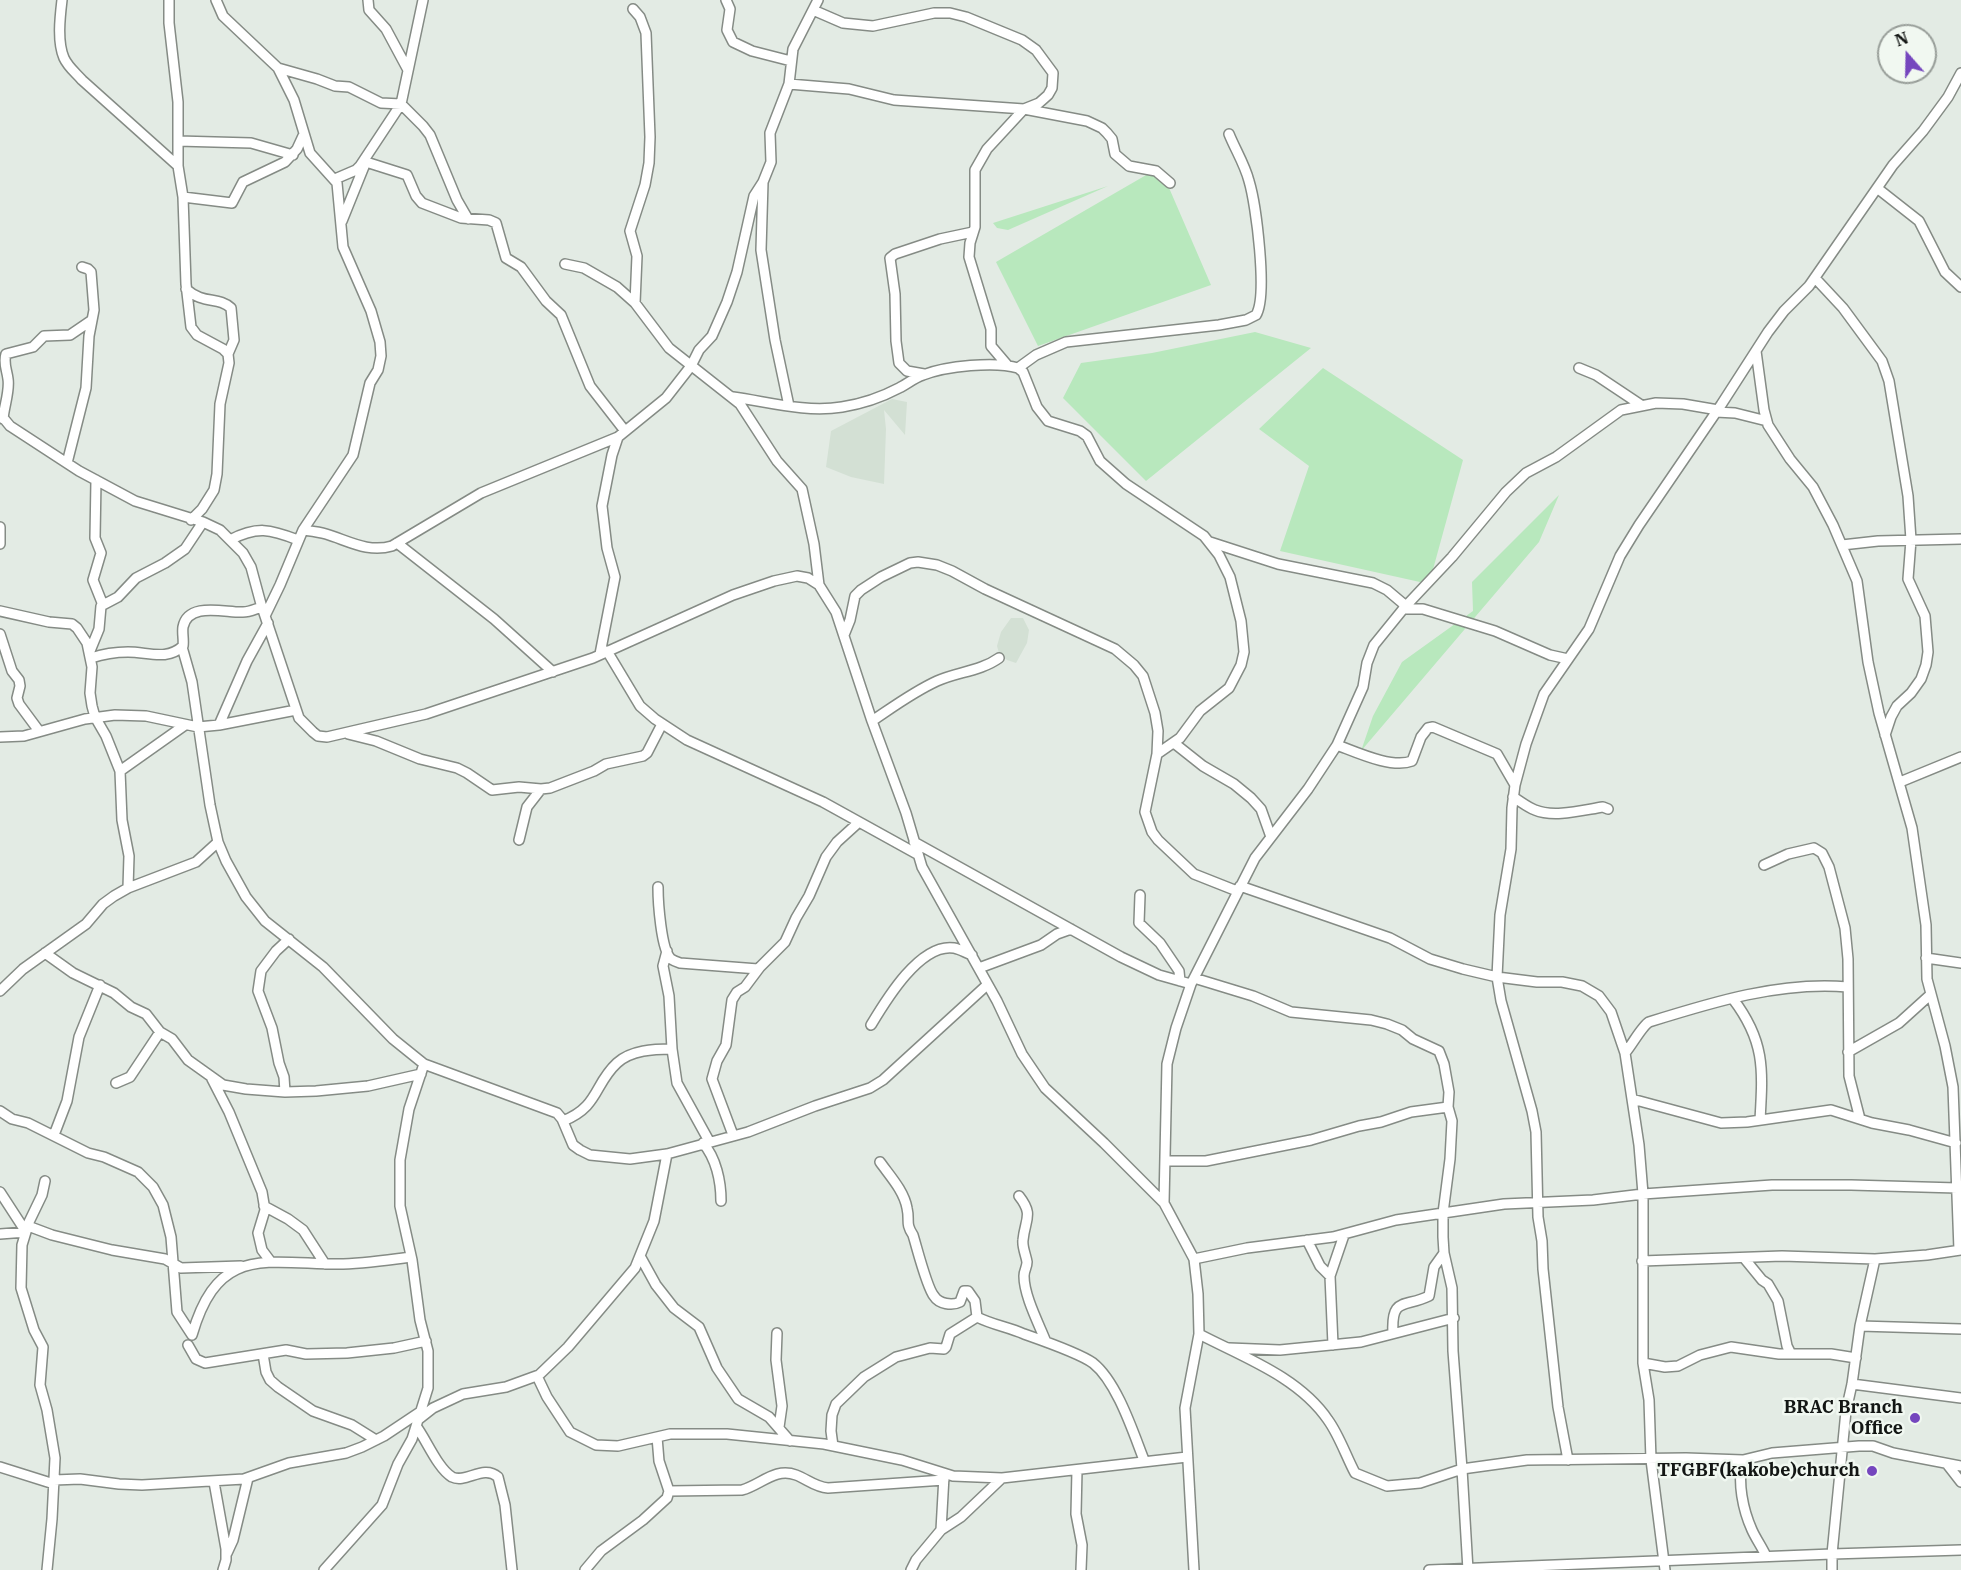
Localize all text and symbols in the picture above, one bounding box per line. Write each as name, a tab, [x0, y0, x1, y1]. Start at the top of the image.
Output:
north arrow	[1877, 24, 1937, 84]
text: N	[1892, 27, 1911, 51]
place label: BRAC Branch Office	[1784, 1397, 1903, 1440]
marker: BRAC Branch Office	[1908, 1411, 1922, 1425]
place label: TFGBF(kakobe)church	[1657, 1460, 1860, 1482]
marker: TFGBF(kakobe)church	[1865, 1464, 1879, 1478]

